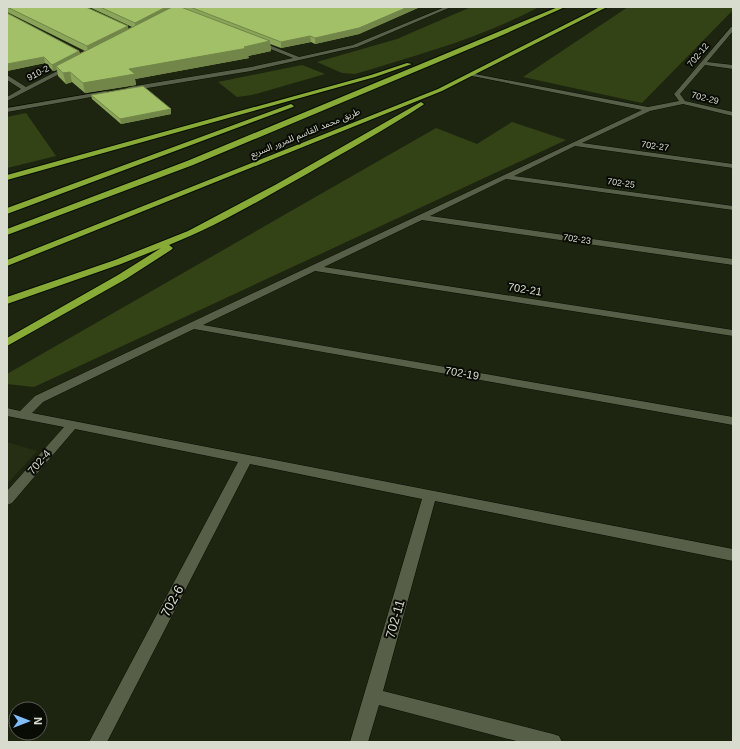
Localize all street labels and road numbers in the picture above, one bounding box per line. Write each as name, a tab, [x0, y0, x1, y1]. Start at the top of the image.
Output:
street label: 702-12	[685, 41, 711, 69]
street label: 910-2	[25, 63, 51, 83]
street label: 702-29	[690, 90, 720, 106]
street label: طريق محمد القاسم للمرور السريع	[249, 106, 362, 161]
street label: 702-27	[640, 139, 670, 153]
street label: 702-25	[606, 176, 636, 190]
street label: 702-23	[562, 232, 592, 246]
street label: 702-21	[507, 280, 543, 298]
street label: 702-19	[444, 364, 480, 382]
street label: 702-4	[25, 447, 53, 477]
street label: 702-6	[158, 583, 186, 619]
street label: 702-11	[382, 598, 408, 640]

